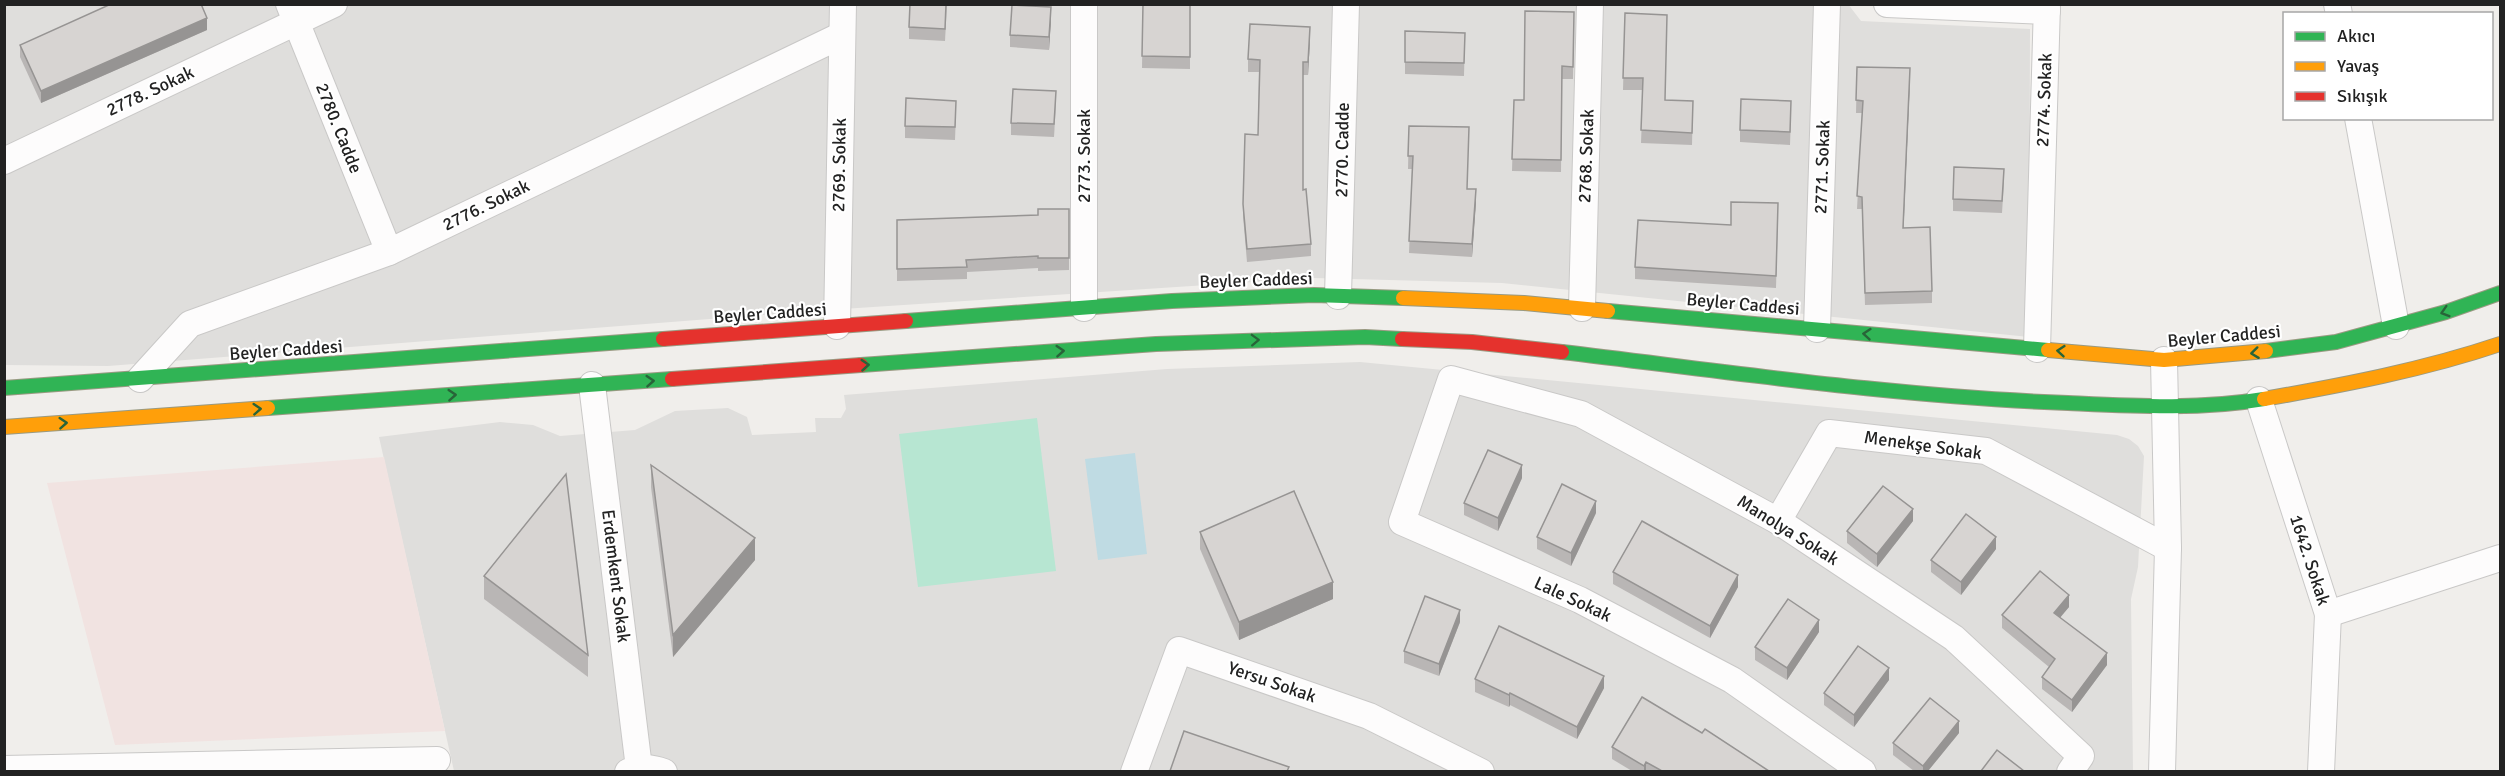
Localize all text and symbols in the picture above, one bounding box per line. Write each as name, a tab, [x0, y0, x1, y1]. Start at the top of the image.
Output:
legend	[2283, 12, 2493, 120]
text: Akıcı	[2337, 25, 2375, 47]
street label: 2774. Sokak	[2031, 53, 2057, 147]
text: Yavaş	[2337, 55, 2379, 77]
street label: 2778. Sokak	[103, 61, 197, 121]
street label: 2780. Cadde	[311, 80, 367, 176]
text: Sıkışık	[2337, 85, 2387, 107]
street label: 2770. Cadde	[1330, 102, 1354, 198]
street label: 2773. Sokak	[1073, 109, 1095, 203]
street label: 2768. Sokak	[1573, 109, 1599, 203]
street label: 2769. Sokak	[827, 118, 851, 212]
street label: 2771. Sokak	[1809, 120, 1835, 214]
street label: 2776. Sokak	[439, 174, 533, 236]
street label: Beyler Caddesi	[1199, 267, 1313, 293]
street label: Beyler Caddesi	[1686, 288, 1800, 320]
street label: Beyler Caddesi	[713, 298, 827, 328]
one-way arrow	[2440, 305, 2451, 317]
street label: Beyler Caddesi	[2167, 320, 2281, 352]
one-way arrow	[1862, 327, 1871, 340]
one-way arrow	[1250, 333, 1259, 346]
street label: Beyler Caddesi	[229, 335, 343, 365]
one-way arrow	[1055, 345, 1064, 358]
one-way arrow	[2056, 345, 2065, 358]
one-way arrow	[2251, 346, 2260, 358]
one-way arrow	[861, 359, 870, 372]
one-way arrow	[646, 374, 655, 387]
one-way arrow	[447, 389, 456, 402]
one-way arrow	[253, 403, 262, 416]
one-way arrow	[58, 417, 67, 430]
street label: Menekşe Sokak	[1863, 426, 1983, 464]
street label: Manolya Sokak	[1733, 490, 1843, 570]
street label: Erdemkent Sokak	[597, 508, 635, 644]
street label: 1642. Sokak	[2285, 512, 2335, 608]
street label: Lale Sokak	[1531, 571, 1615, 627]
street label: Yersu Sokak	[1225, 657, 1319, 707]

